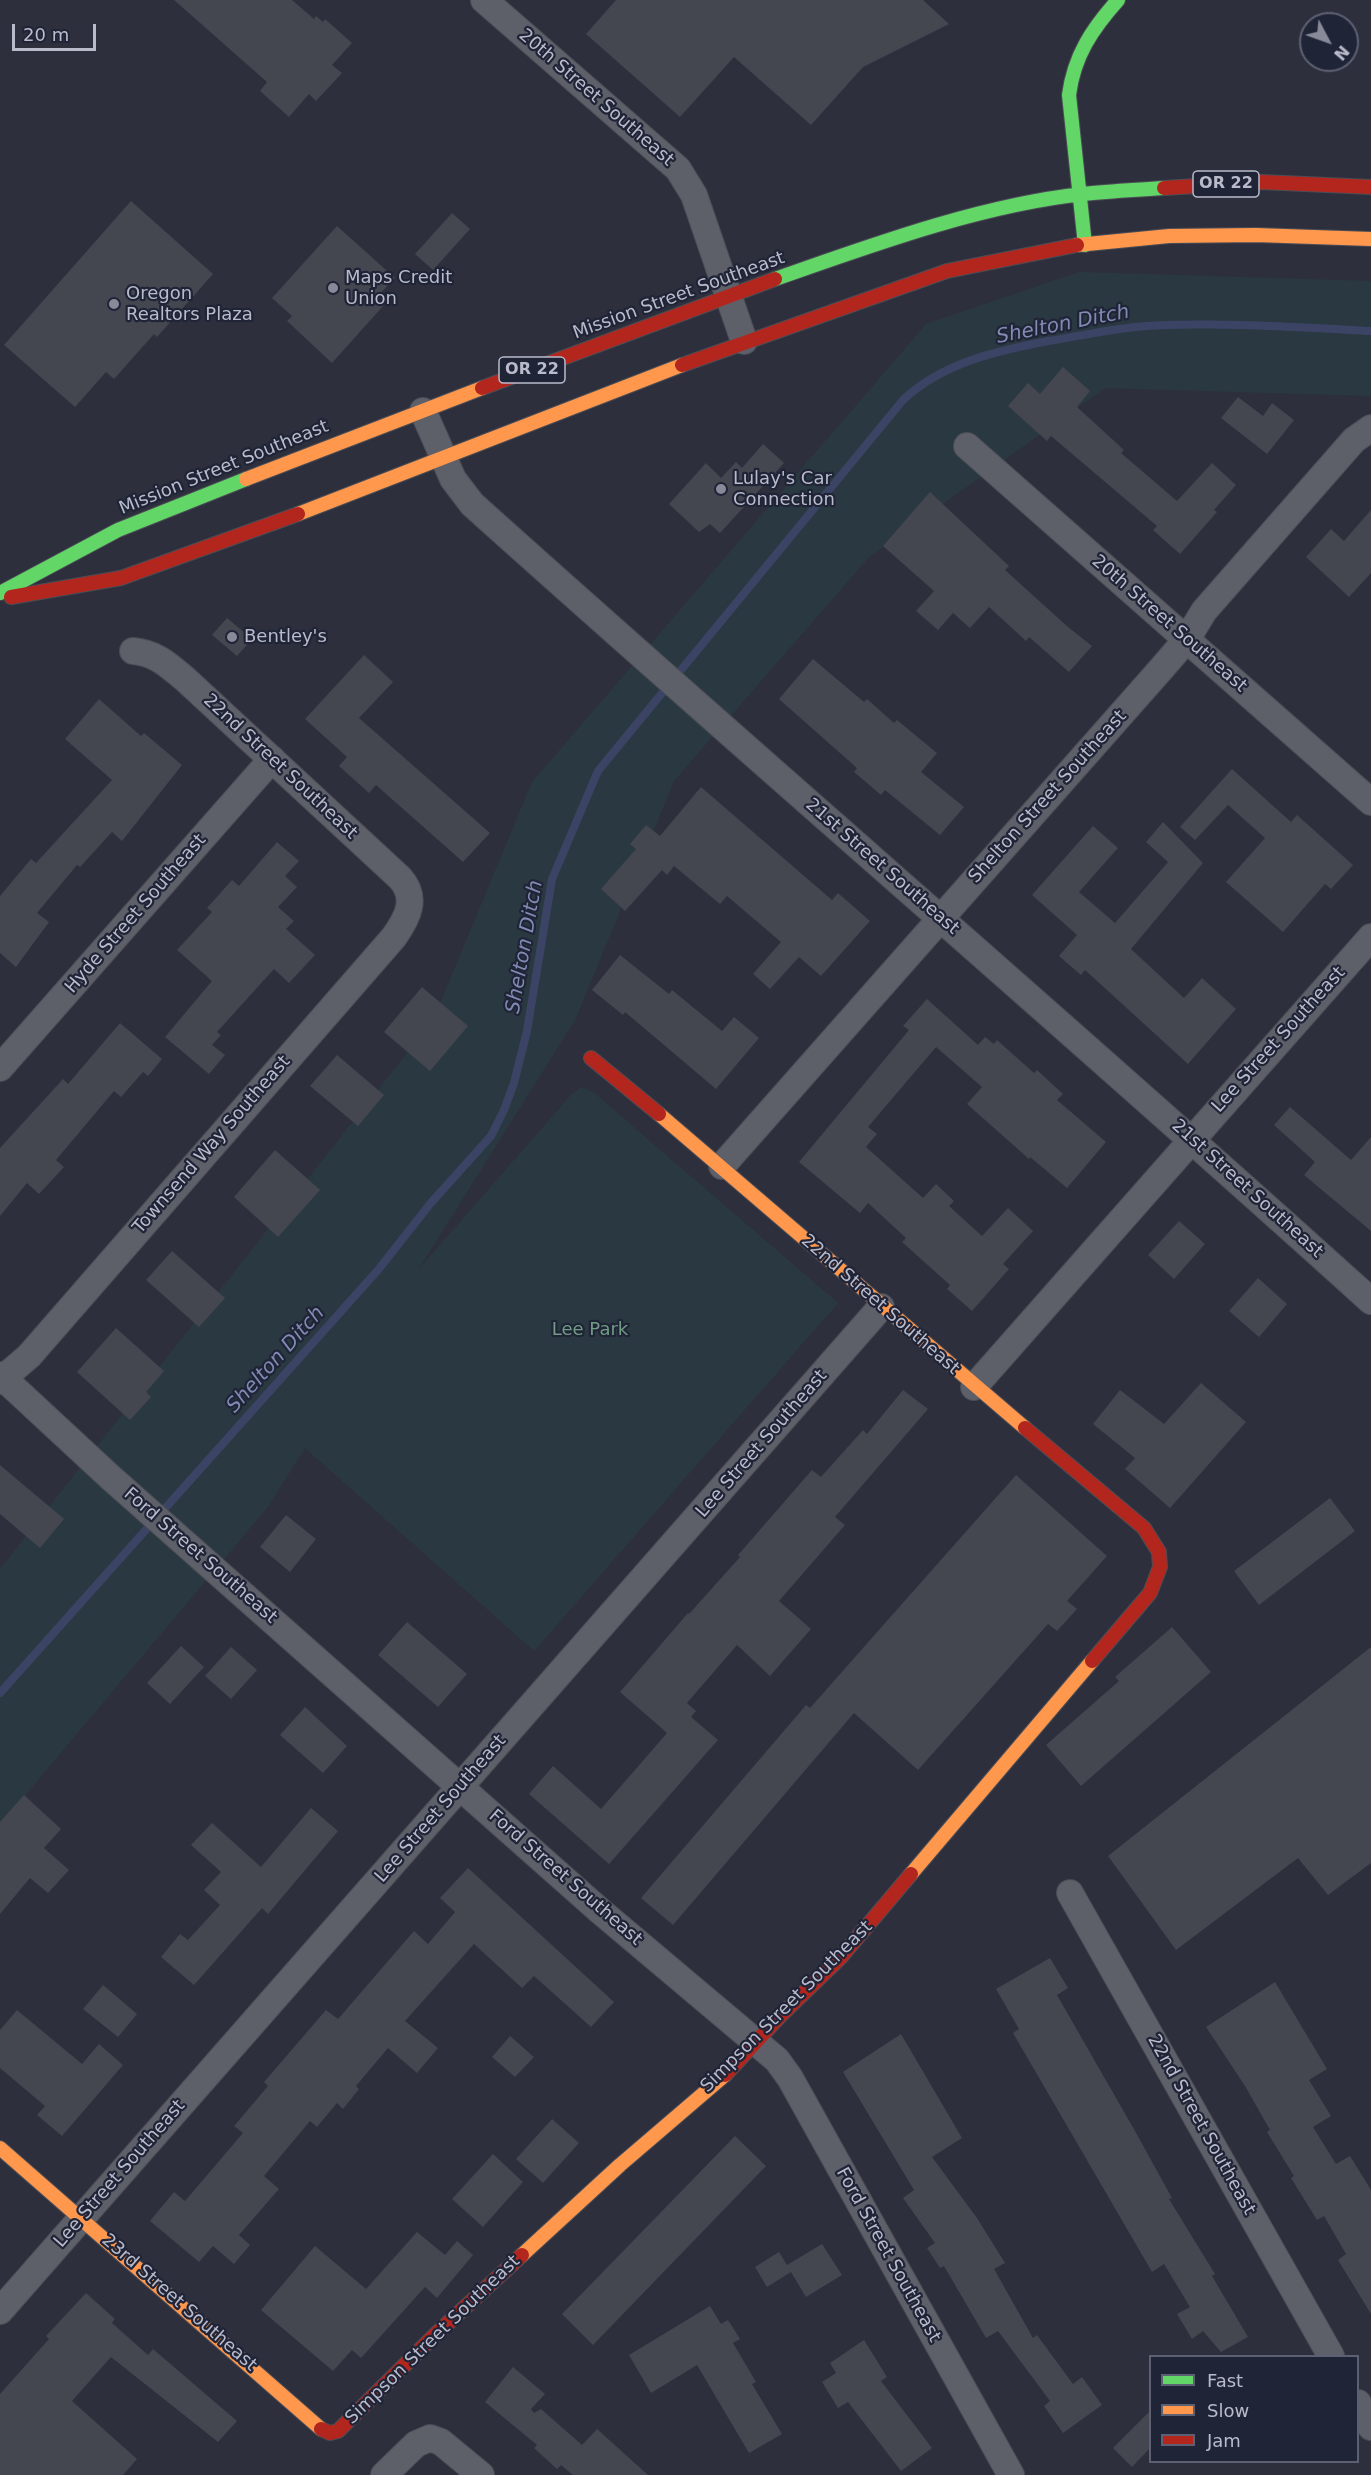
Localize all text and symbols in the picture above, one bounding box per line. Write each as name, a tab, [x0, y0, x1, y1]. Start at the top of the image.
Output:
scale bar	[15, 12, 99, 50]
north arrow	[1299, 12, 1359, 72]
text: 20 m	[23, 24, 69, 45]
street label: 20th Street Southeast	[514, 25, 678, 171]
text: N	[1330, 42, 1353, 64]
road number: OR 22	[1193, 171, 1259, 197]
street label: Mission Street Southeast	[570, 248, 788, 344]
place label: Maps Credit Union	[345, 267, 452, 310]
marker: Maps Credit Union	[326, 281, 340, 295]
place label: Oregon Realtors Plaza	[126, 283, 253, 326]
marker: Oregon Realtors Plaza	[107, 297, 121, 311]
water label: Shelton Ditch	[995, 300, 1131, 350]
road number: OR 22	[499, 357, 565, 383]
street label: Mission Street Southeast	[116, 416, 332, 520]
place label: Lulay's Car Connection	[733, 468, 835, 510]
marker: Lulay's Car Connection	[714, 482, 728, 496]
street label: 20th Street Southeast	[1087, 551, 1251, 697]
place label: Bentley's	[244, 626, 327, 648]
marker: Bentley's	[225, 630, 239, 644]
street label: 22nd Street Southeast	[199, 690, 361, 844]
street label: Shelton Street Southeast	[965, 706, 1131, 888]
street label: 21st Street Southeast	[801, 794, 963, 940]
street label: Hyde Street Southeast	[61, 830, 211, 998]
water label: Shelton Ditch	[501, 879, 549, 1015]
street label: Lee Street Southeast	[1208, 963, 1350, 1117]
street label: Townsend Way Southeast	[129, 1052, 295, 1238]
street label: 21st Street Southeast	[1167, 1115, 1327, 1263]
street label: 22nd Street Southeast	[796, 1230, 964, 1380]
water label: Shelton Ditch	[222, 1302, 330, 1418]
park label: Lee Park	[552, 1319, 628, 1341]
street label: Lee Street Southeast	[692, 1366, 832, 1522]
street label: Ford Street Southeast	[119, 1483, 281, 1629]
street label: Lee Street Southeast	[371, 1731, 511, 1887]
street label: Ford Street Southeast	[484, 1805, 646, 1951]
street label: Simpson Street Southeast	[697, 1917, 877, 2097]
street label: 22nd Street Southeast	[1142, 2031, 1260, 2219]
street label: Lee Street Southeast	[50, 2096, 190, 2252]
street label: Ford Street Southeast	[831, 2164, 945, 2346]
street label: 23rd Street Southeast	[97, 2230, 261, 2376]
street label: Simpson Street Southeast	[341, 2251, 525, 2429]
legend	[1149, 2355, 1359, 2463]
text: Fast	[1207, 2370, 1243, 2391]
text: Slow	[1207, 2400, 1249, 2421]
text: Jam	[1207, 2430, 1241, 2451]

